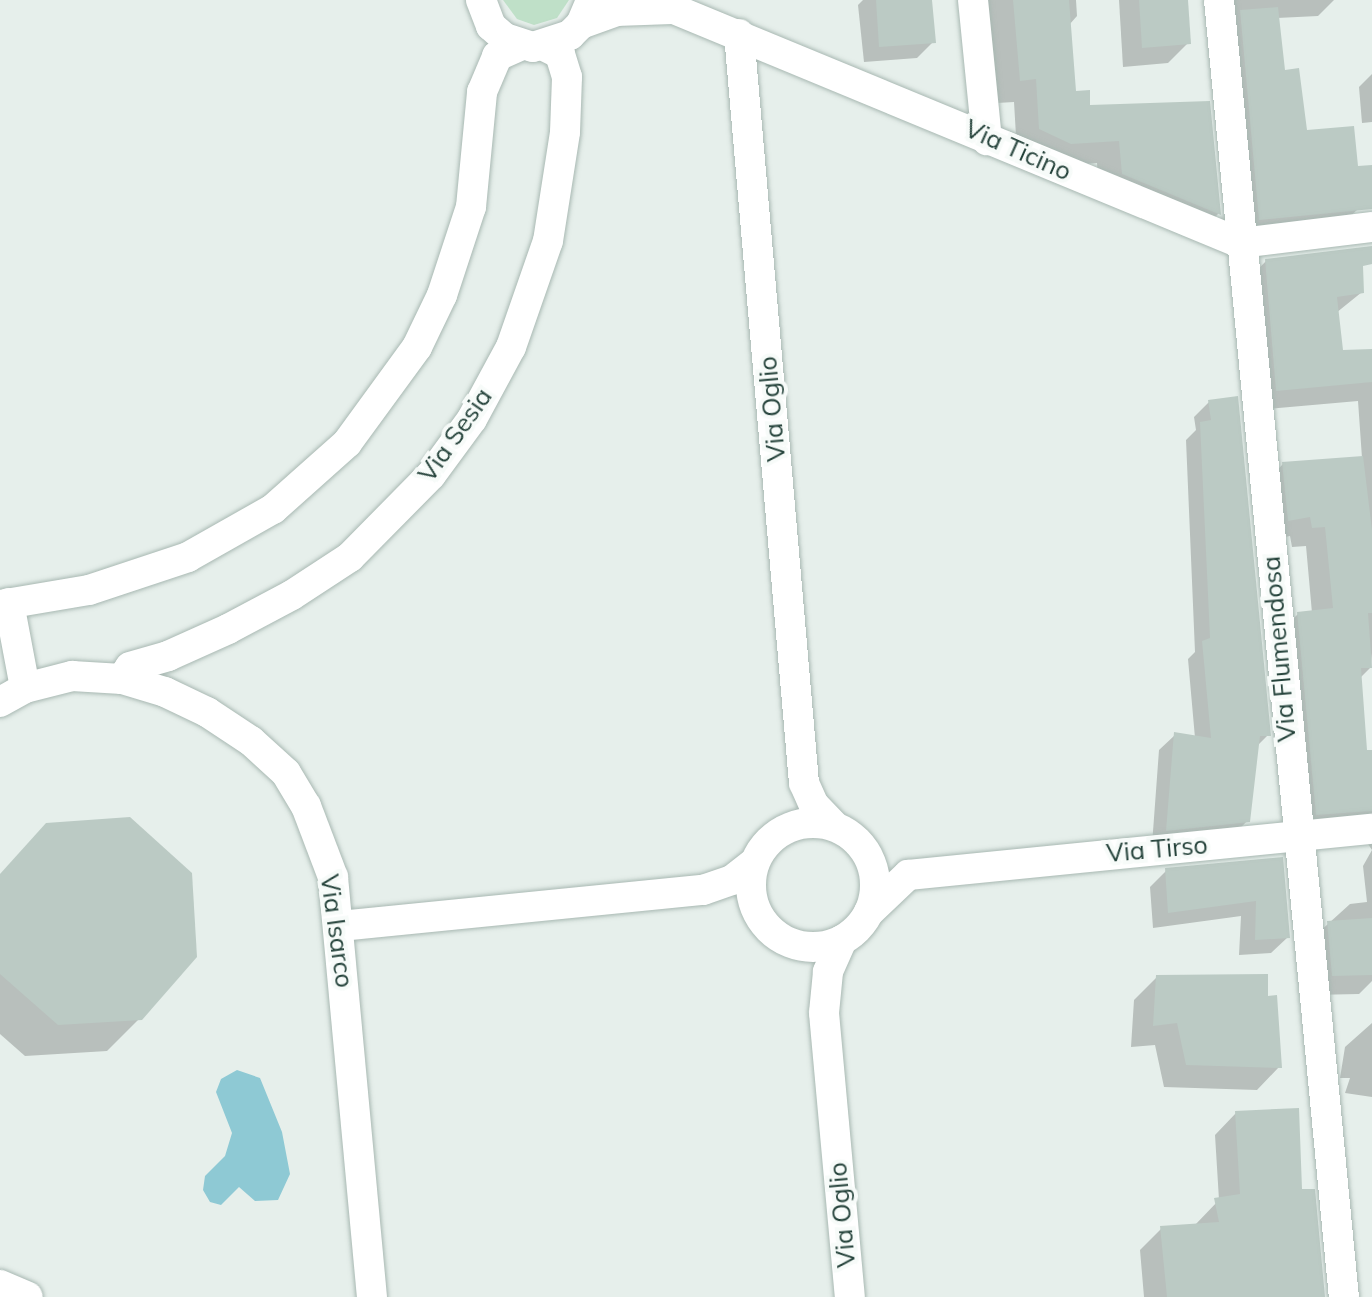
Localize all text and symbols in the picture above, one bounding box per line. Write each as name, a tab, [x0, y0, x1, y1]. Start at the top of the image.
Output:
street label: Via Ticino	[960, 113, 1076, 187]
street label: Via Oglio	[752, 355, 792, 463]
street label: Via Sesia	[412, 382, 498, 488]
street label: Via Flumendosa	[1256, 555, 1302, 743]
street label: Via Tirso	[1105, 830, 1209, 868]
street label: Via Isarco	[314, 872, 360, 990]
street label: Via Oglio	[822, 1161, 862, 1269]

